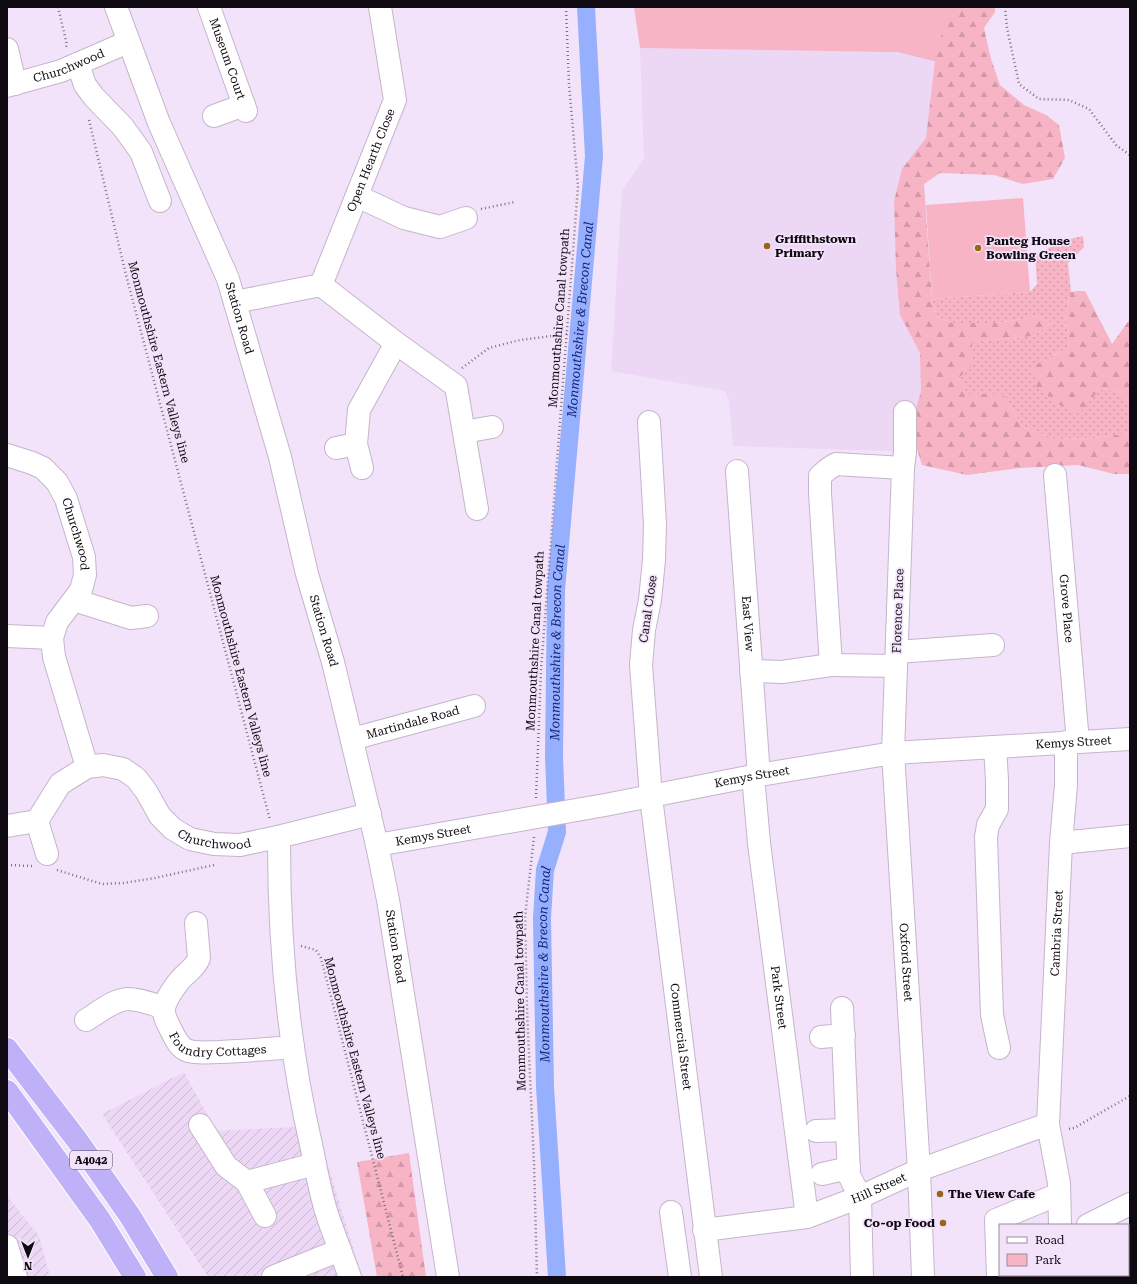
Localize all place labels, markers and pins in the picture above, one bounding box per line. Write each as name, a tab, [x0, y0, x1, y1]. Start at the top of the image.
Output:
place label: Griffithstown Primary	[775, 232, 856, 260]
place label: Panteg House Bowling Green	[986, 234, 1076, 262]
marker: Griffithstown Primary	[762, 241, 772, 251]
marker: Panteg House Bowling Green	[973, 243, 983, 253]
place label: The View Cafe	[948, 1187, 1035, 1201]
marker: The View Cafe	[935, 1189, 945, 1199]
place label: Co-op Food	[864, 1216, 935, 1230]
marker: Co-op Food	[938, 1218, 948, 1228]

